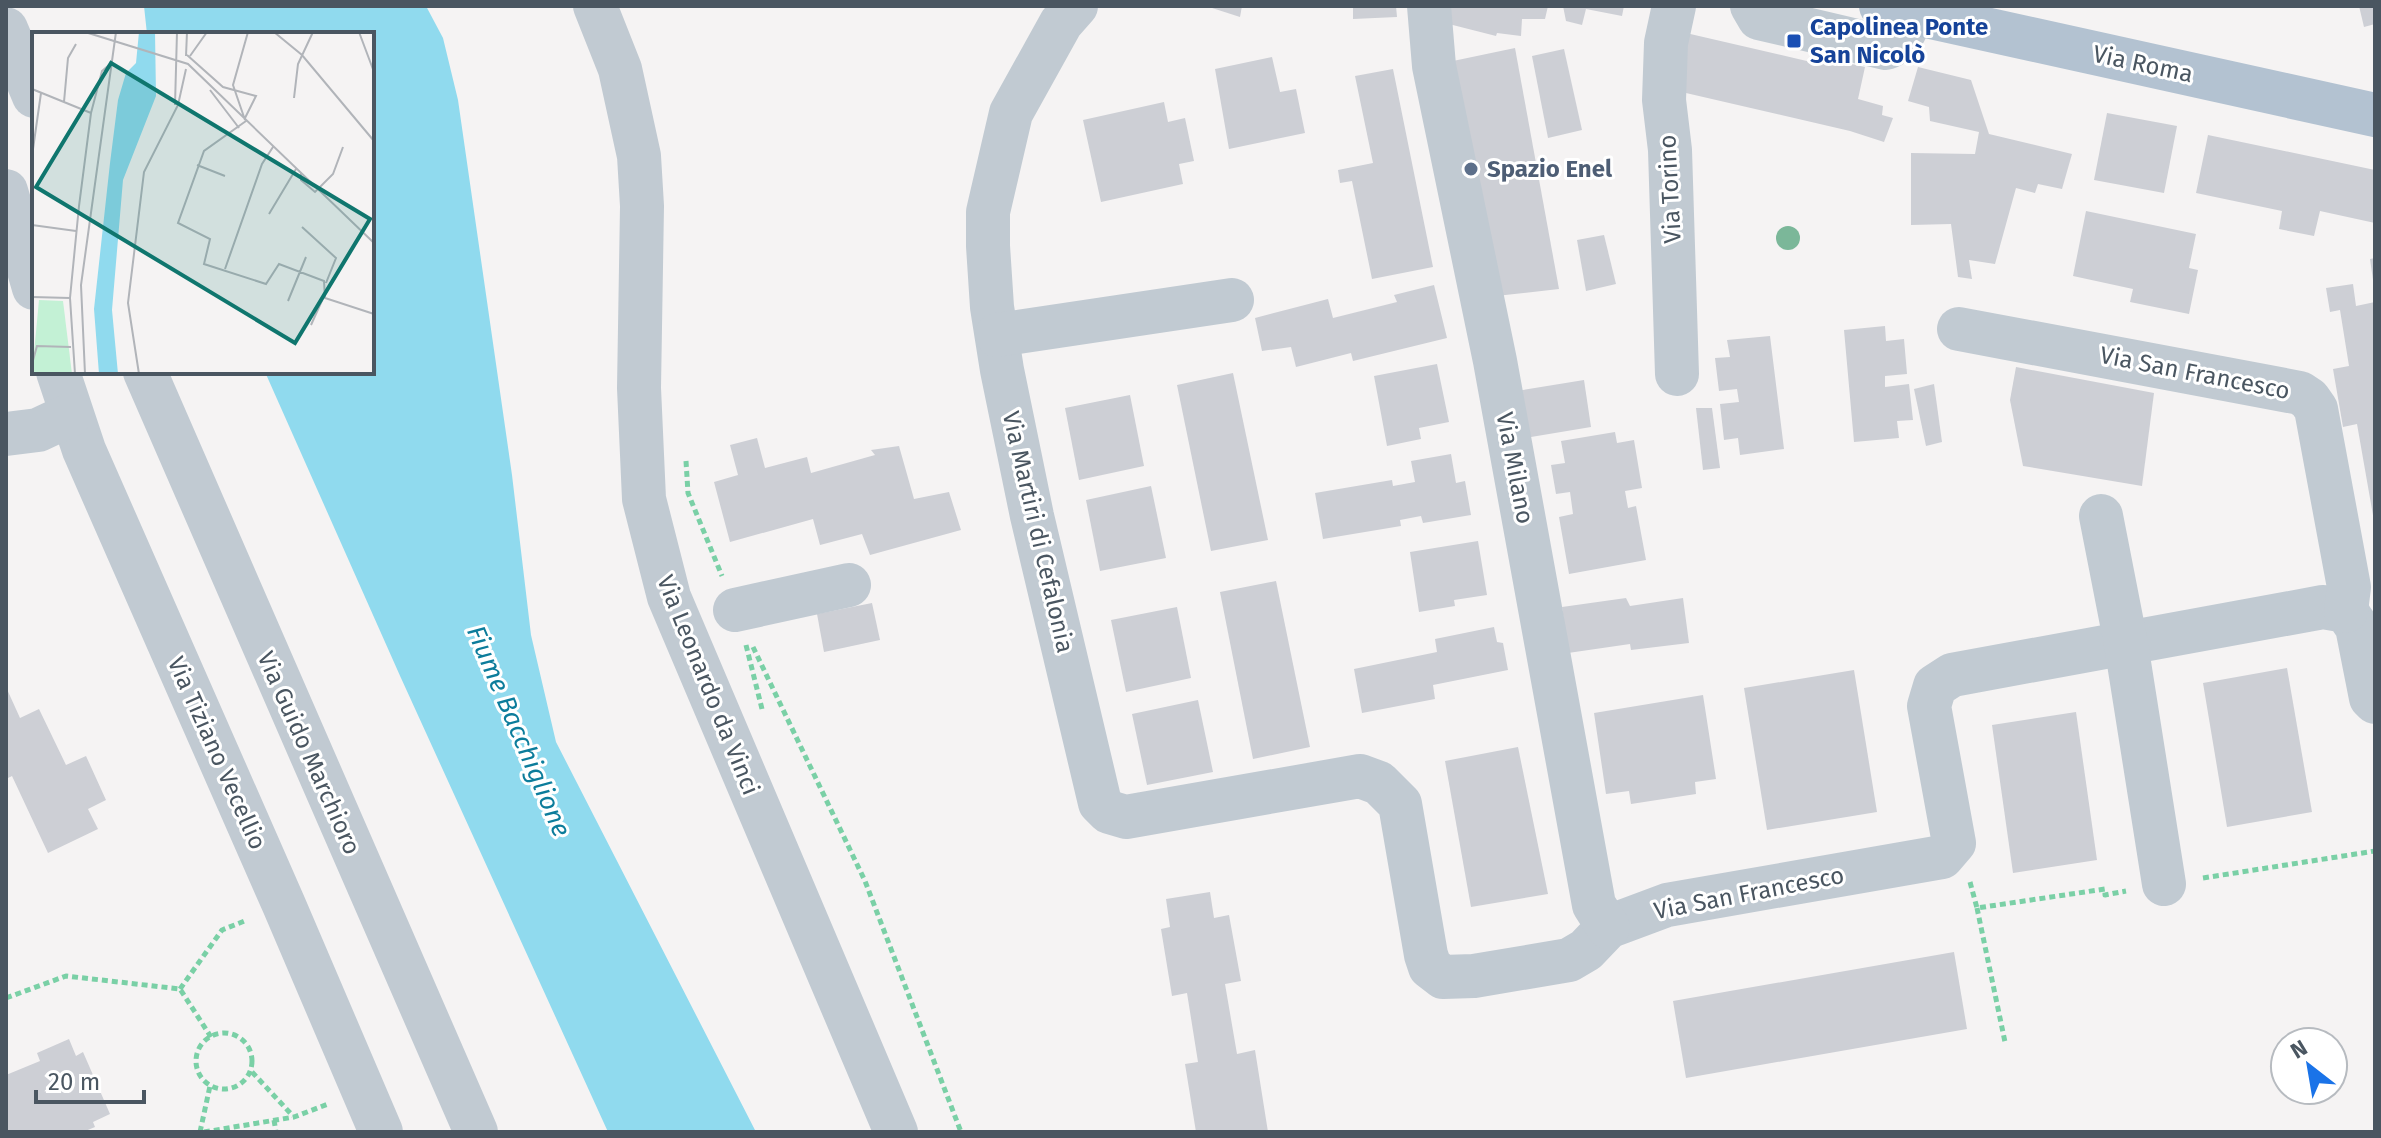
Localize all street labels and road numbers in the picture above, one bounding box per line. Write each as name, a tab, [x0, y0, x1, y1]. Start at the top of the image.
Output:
street label: Via Roma	[2091, 40, 2195, 88]
street label: Via Torino	[1653, 134, 1687, 244]
street label: Via San Francesco	[2098, 341, 2292, 405]
street label: Via Martiri di Cefalonia	[997, 409, 1079, 655]
street label: Via Milano	[1490, 410, 1540, 526]
street label: Via Leonardo da Vinci	[651, 571, 765, 799]
street label: Via Guido Marchioro	[252, 647, 366, 859]
street label: Via Tiziano Vecellio	[162, 652, 272, 854]
street label: Via San Francesco	[1652, 861, 1846, 925]

